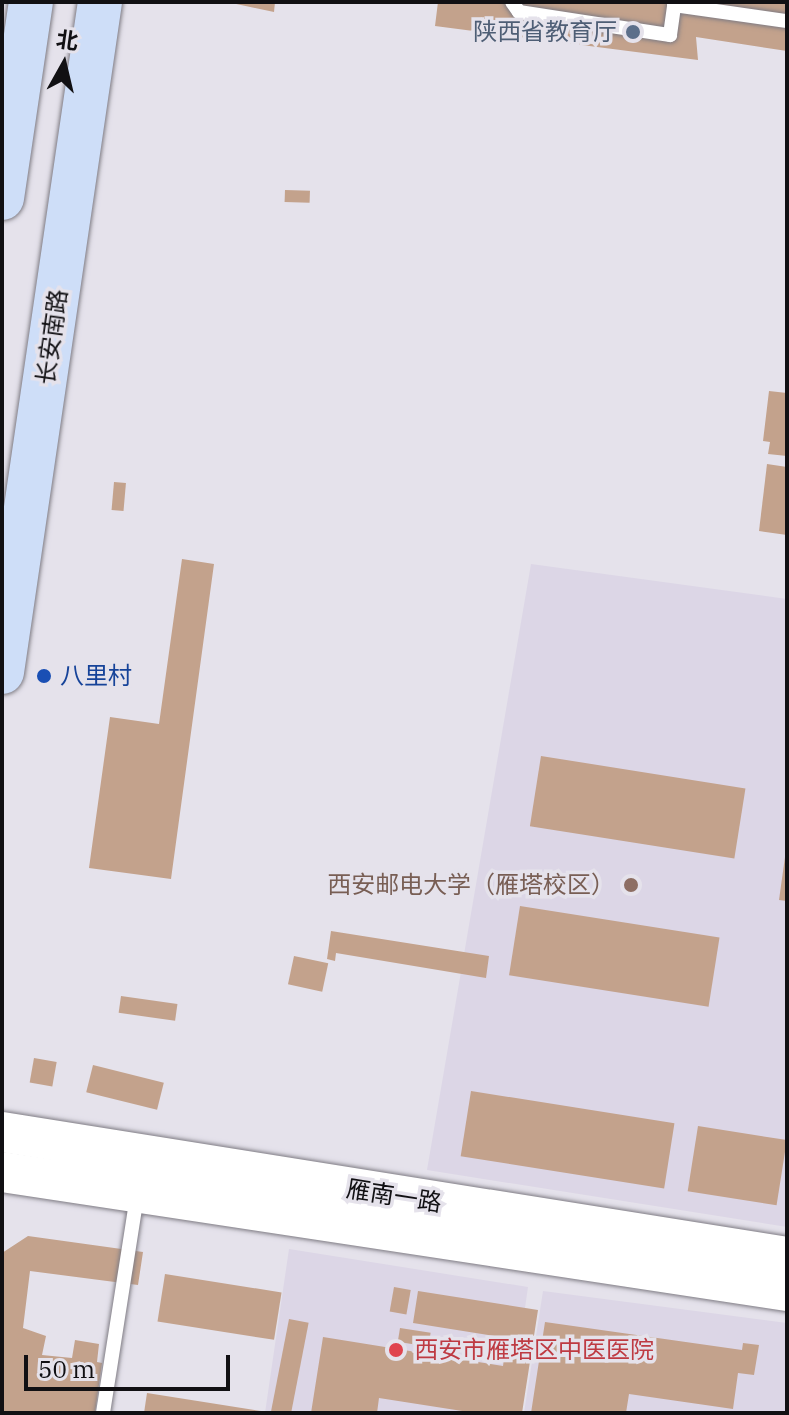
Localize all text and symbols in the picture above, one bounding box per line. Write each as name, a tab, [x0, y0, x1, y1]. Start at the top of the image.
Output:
place label: 陕西省教育厅	[473, 18, 617, 46]
marker: 陕西省教育厅	[624, 23, 642, 41]
north arrow	[24, 24, 104, 104]
text: 北	[54, 24, 80, 56]
street label: 长安南路	[31, 287, 73, 387]
place label: 八里村	[60, 662, 132, 690]
marker: 八里村	[35, 667, 53, 685]
place label: 西安邮电大学（雁塔校区）	[327, 871, 615, 899]
marker: 西安邮电大学（雁塔校区）	[622, 876, 640, 894]
street label: 雁南一路	[344, 1174, 444, 1218]
place label: 西安市雁塔区中医医院	[414, 1336, 654, 1364]
scale bar	[28, 1339, 234, 1389]
marker: 西安市雁塔区中医医院	[385, 1339, 407, 1361]
text: 50 m	[38, 1353, 95, 1385]

